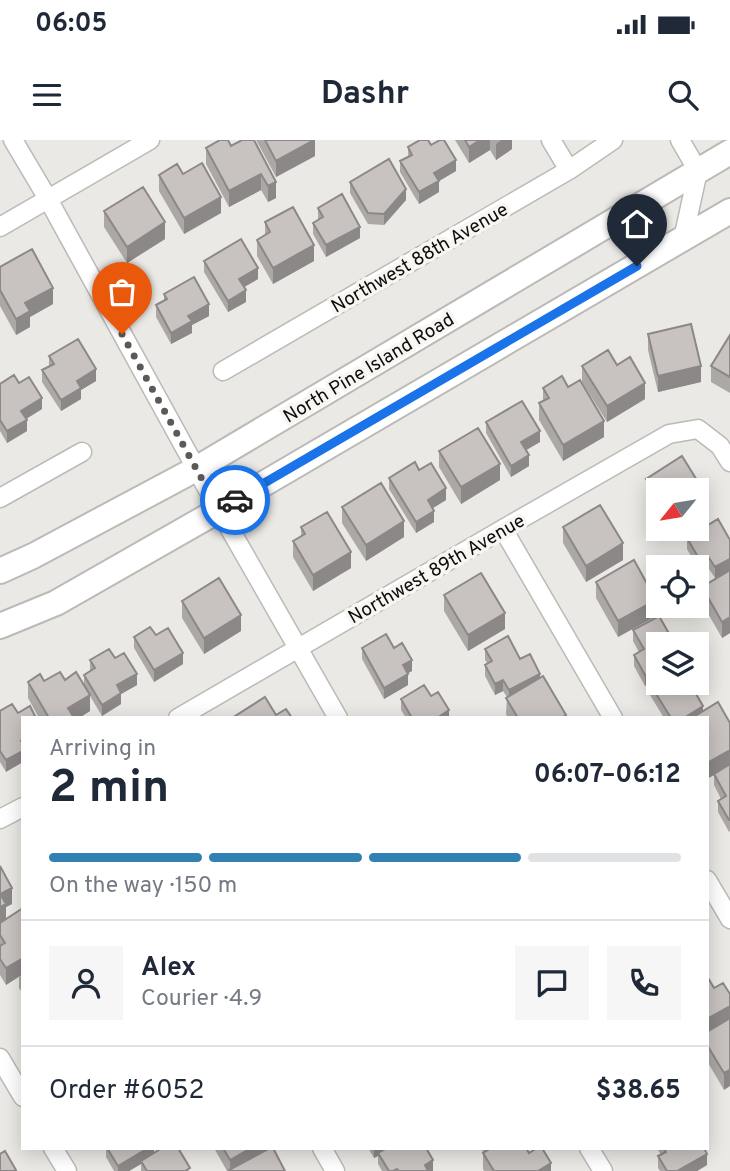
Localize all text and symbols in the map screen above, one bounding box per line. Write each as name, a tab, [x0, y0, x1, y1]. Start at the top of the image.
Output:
text: 06:05	[35, 8, 107, 41]
text: Dashr	[321, 75, 409, 115]
icon: menu	[28, 76, 66, 114]
icon: search	[664, 76, 702, 114]
pin	[607, 194, 667, 266]
street label: Northwest 88th Avenue	[327, 198, 513, 319]
icon: home	[618, 205, 656, 243]
pin	[92, 262, 152, 334]
icon: bag	[103, 273, 141, 311]
street label: North Pine Island Road	[279, 308, 459, 429]
courier	[200, 465, 270, 535]
north arrow	[646, 478, 709, 541]
map controls	[646, 478, 709, 695]
icon: car	[216, 481, 254, 519]
street label: Northwest 89th Avenue	[344, 509, 530, 630]
button: locate	[646, 555, 709, 618]
button: layers	[646, 632, 709, 695]
text: Arriving in	[49, 735, 156, 764]
text: 06:07–06:12	[534, 759, 681, 792]
text: 2 min	[49, 760, 169, 819]
text: On the way · 150 m	[49, 872, 237, 901]
button: person	[49, 946, 123, 1020]
button: chat	[515, 946, 589, 1020]
button: phone	[607, 946, 681, 1020]
text: Alex	[141, 952, 196, 985]
text: Courier · 4.9	[141, 985, 262, 1014]
text: Order #6052	[49, 1075, 205, 1108]
text: $38.65	[596, 1075, 681, 1108]

